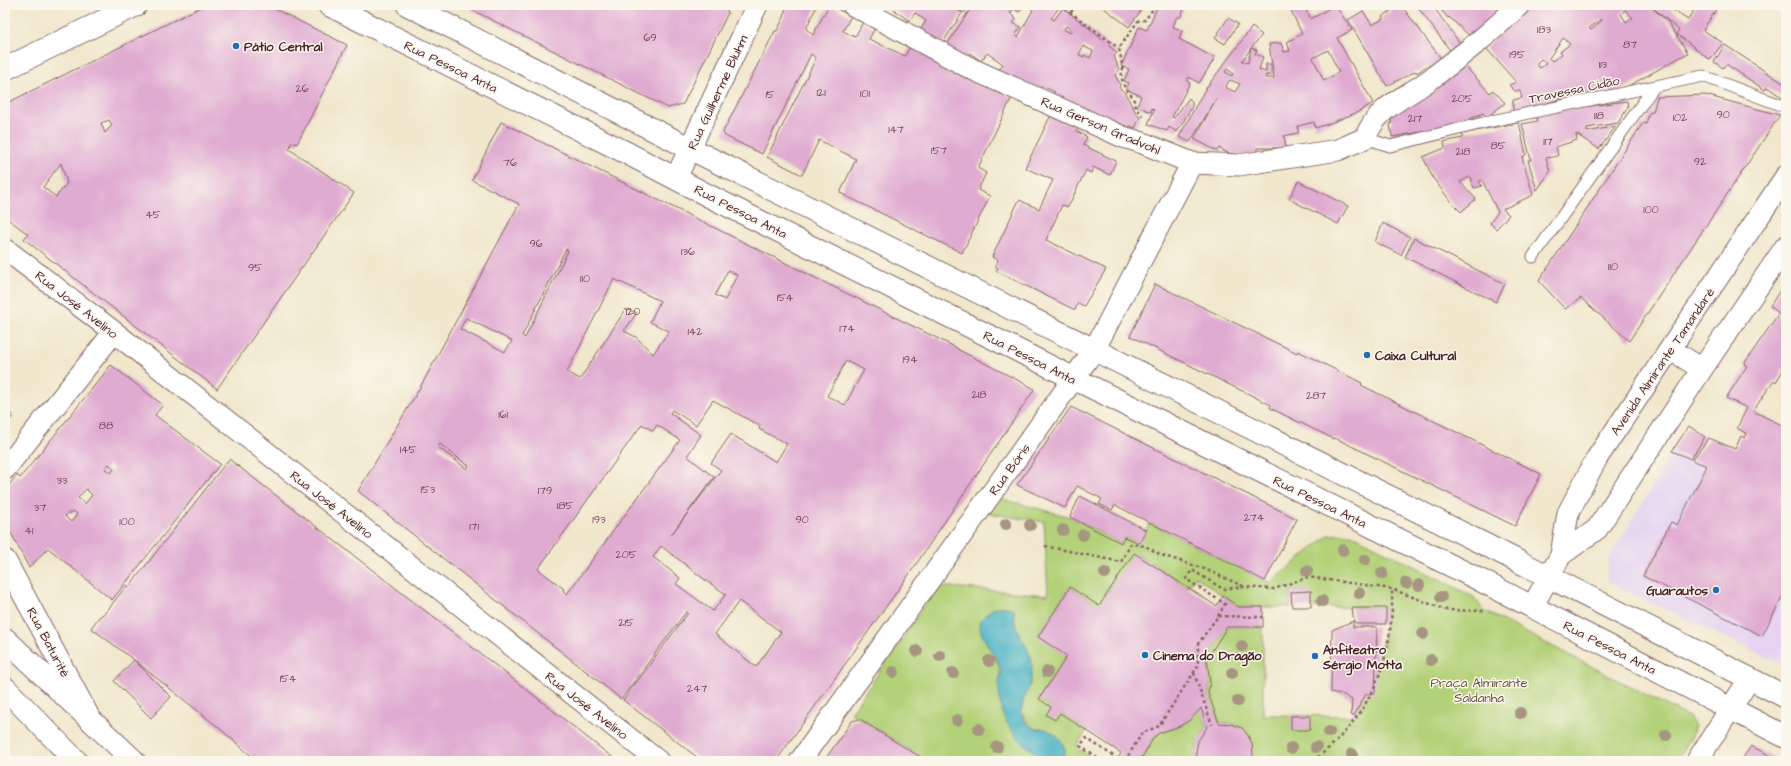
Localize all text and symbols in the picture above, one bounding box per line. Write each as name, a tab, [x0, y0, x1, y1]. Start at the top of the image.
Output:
house number: 183	[1537, 22, 1551, 37]
house number: 69	[643, 30, 657, 45]
street label: Rua Guilherme Bluhm	[683, 31, 753, 153]
street label: Rua Pessoa Anta	[401, 36, 501, 97]
house number: 87	[1623, 37, 1637, 52]
place label: Pátio Central	[244, 38, 322, 56]
marker: Pátio Central	[231, 41, 241, 51]
house number: 195	[1509, 47, 1525, 62]
house number: 113	[1599, 57, 1608, 72]
street label: Travessa Cidão	[1527, 71, 1622, 108]
house number: 26	[295, 81, 309, 96]
house number: 121	[816, 85, 826, 100]
house number: 101	[860, 86, 870, 101]
house number: 15	[765, 87, 775, 102]
house number: 205	[1451, 91, 1473, 106]
street label: Rua Gerson Gradvohl	[1038, 93, 1163, 159]
house number: 90	[1716, 107, 1730, 122]
house number: 118	[1594, 108, 1604, 123]
house number: 102	[1673, 110, 1688, 125]
house number: 217	[1408, 111, 1422, 126]
house number: 147	[888, 122, 904, 137]
house number: 117	[1543, 134, 1553, 149]
house number: 85	[1491, 138, 1506, 153]
house number: 157	[931, 143, 947, 158]
house number: 218	[1456, 144, 1470, 159]
house number: 92	[1694, 154, 1707, 169]
house number: 76	[503, 155, 517, 170]
street label: Rua Pessoa Anta	[691, 181, 790, 243]
house number: 100	[1643, 202, 1659, 217]
house number: 45	[145, 207, 161, 222]
house number: 96	[529, 236, 543, 251]
house number: 136	[681, 244, 695, 259]
house number: 110	[1608, 259, 1618, 274]
house number: 95	[248, 260, 262, 275]
street label: Rua José Avelino	[31, 267, 122, 343]
house number: 110	[580, 271, 590, 286]
street label: Avenida Almirante Tamandaré	[1607, 284, 1719, 439]
house number: 154	[777, 290, 794, 305]
house number: 120	[626, 304, 640, 319]
house number: 174	[839, 321, 855, 336]
house number: 142	[687, 324, 703, 339]
street label: Rua Pessoa Anta	[980, 327, 1079, 389]
place label: Caixa Cultural	[1375, 347, 1456, 365]
marker: Caixa Cultural	[1362, 350, 1372, 360]
house number: 194	[902, 352, 918, 367]
house number: 218	[972, 387, 986, 402]
house number: 287	[1306, 388, 1326, 403]
house number: 161	[498, 407, 508, 422]
house number: 88	[99, 418, 113, 433]
street label: Rua Bóris	[985, 440, 1035, 499]
house number: 145	[400, 442, 417, 457]
street label: Rua José Avelino	[286, 467, 377, 543]
street label: Rua Pessoa Anta	[1270, 471, 1370, 532]
house number: 33	[56, 473, 68, 488]
house number: 153	[421, 482, 436, 497]
house number: 179	[538, 483, 552, 498]
house number: 185	[557, 498, 573, 513]
house number: 37	[34, 500, 46, 515]
house number: 274	[1244, 510, 1265, 525]
house number: 193	[592, 512, 606, 527]
house number: 90	[795, 512, 809, 527]
house number: 100	[119, 514, 135, 529]
house number: 171	[469, 519, 479, 534]
house number: 41	[25, 523, 34, 538]
house number: 205	[615, 547, 637, 562]
place label: Guarautos	[1646, 582, 1708, 600]
marker: Guarautos	[1711, 585, 1721, 595]
street label: Rua Baturité	[22, 604, 74, 681]
house number: 215	[618, 615, 634, 630]
street label: Rua Pessoa Anta	[1560, 617, 1659, 679]
place label: Anfiteatro Sérgio Motta	[1322, 641, 1402, 676]
place label: Cinema do Dragão	[1153, 647, 1262, 667]
marker: Cinema do Dragão	[1140, 650, 1150, 660]
marker: Anfiteatro Sérgio Motta	[1310, 651, 1320, 661]
street label: Rua José Avelino	[541, 668, 632, 744]
house number: 154	[280, 671, 297, 686]
park label: Praça Almirante Saldanha	[1430, 674, 1528, 707]
house number: 247	[687, 681, 708, 696]

